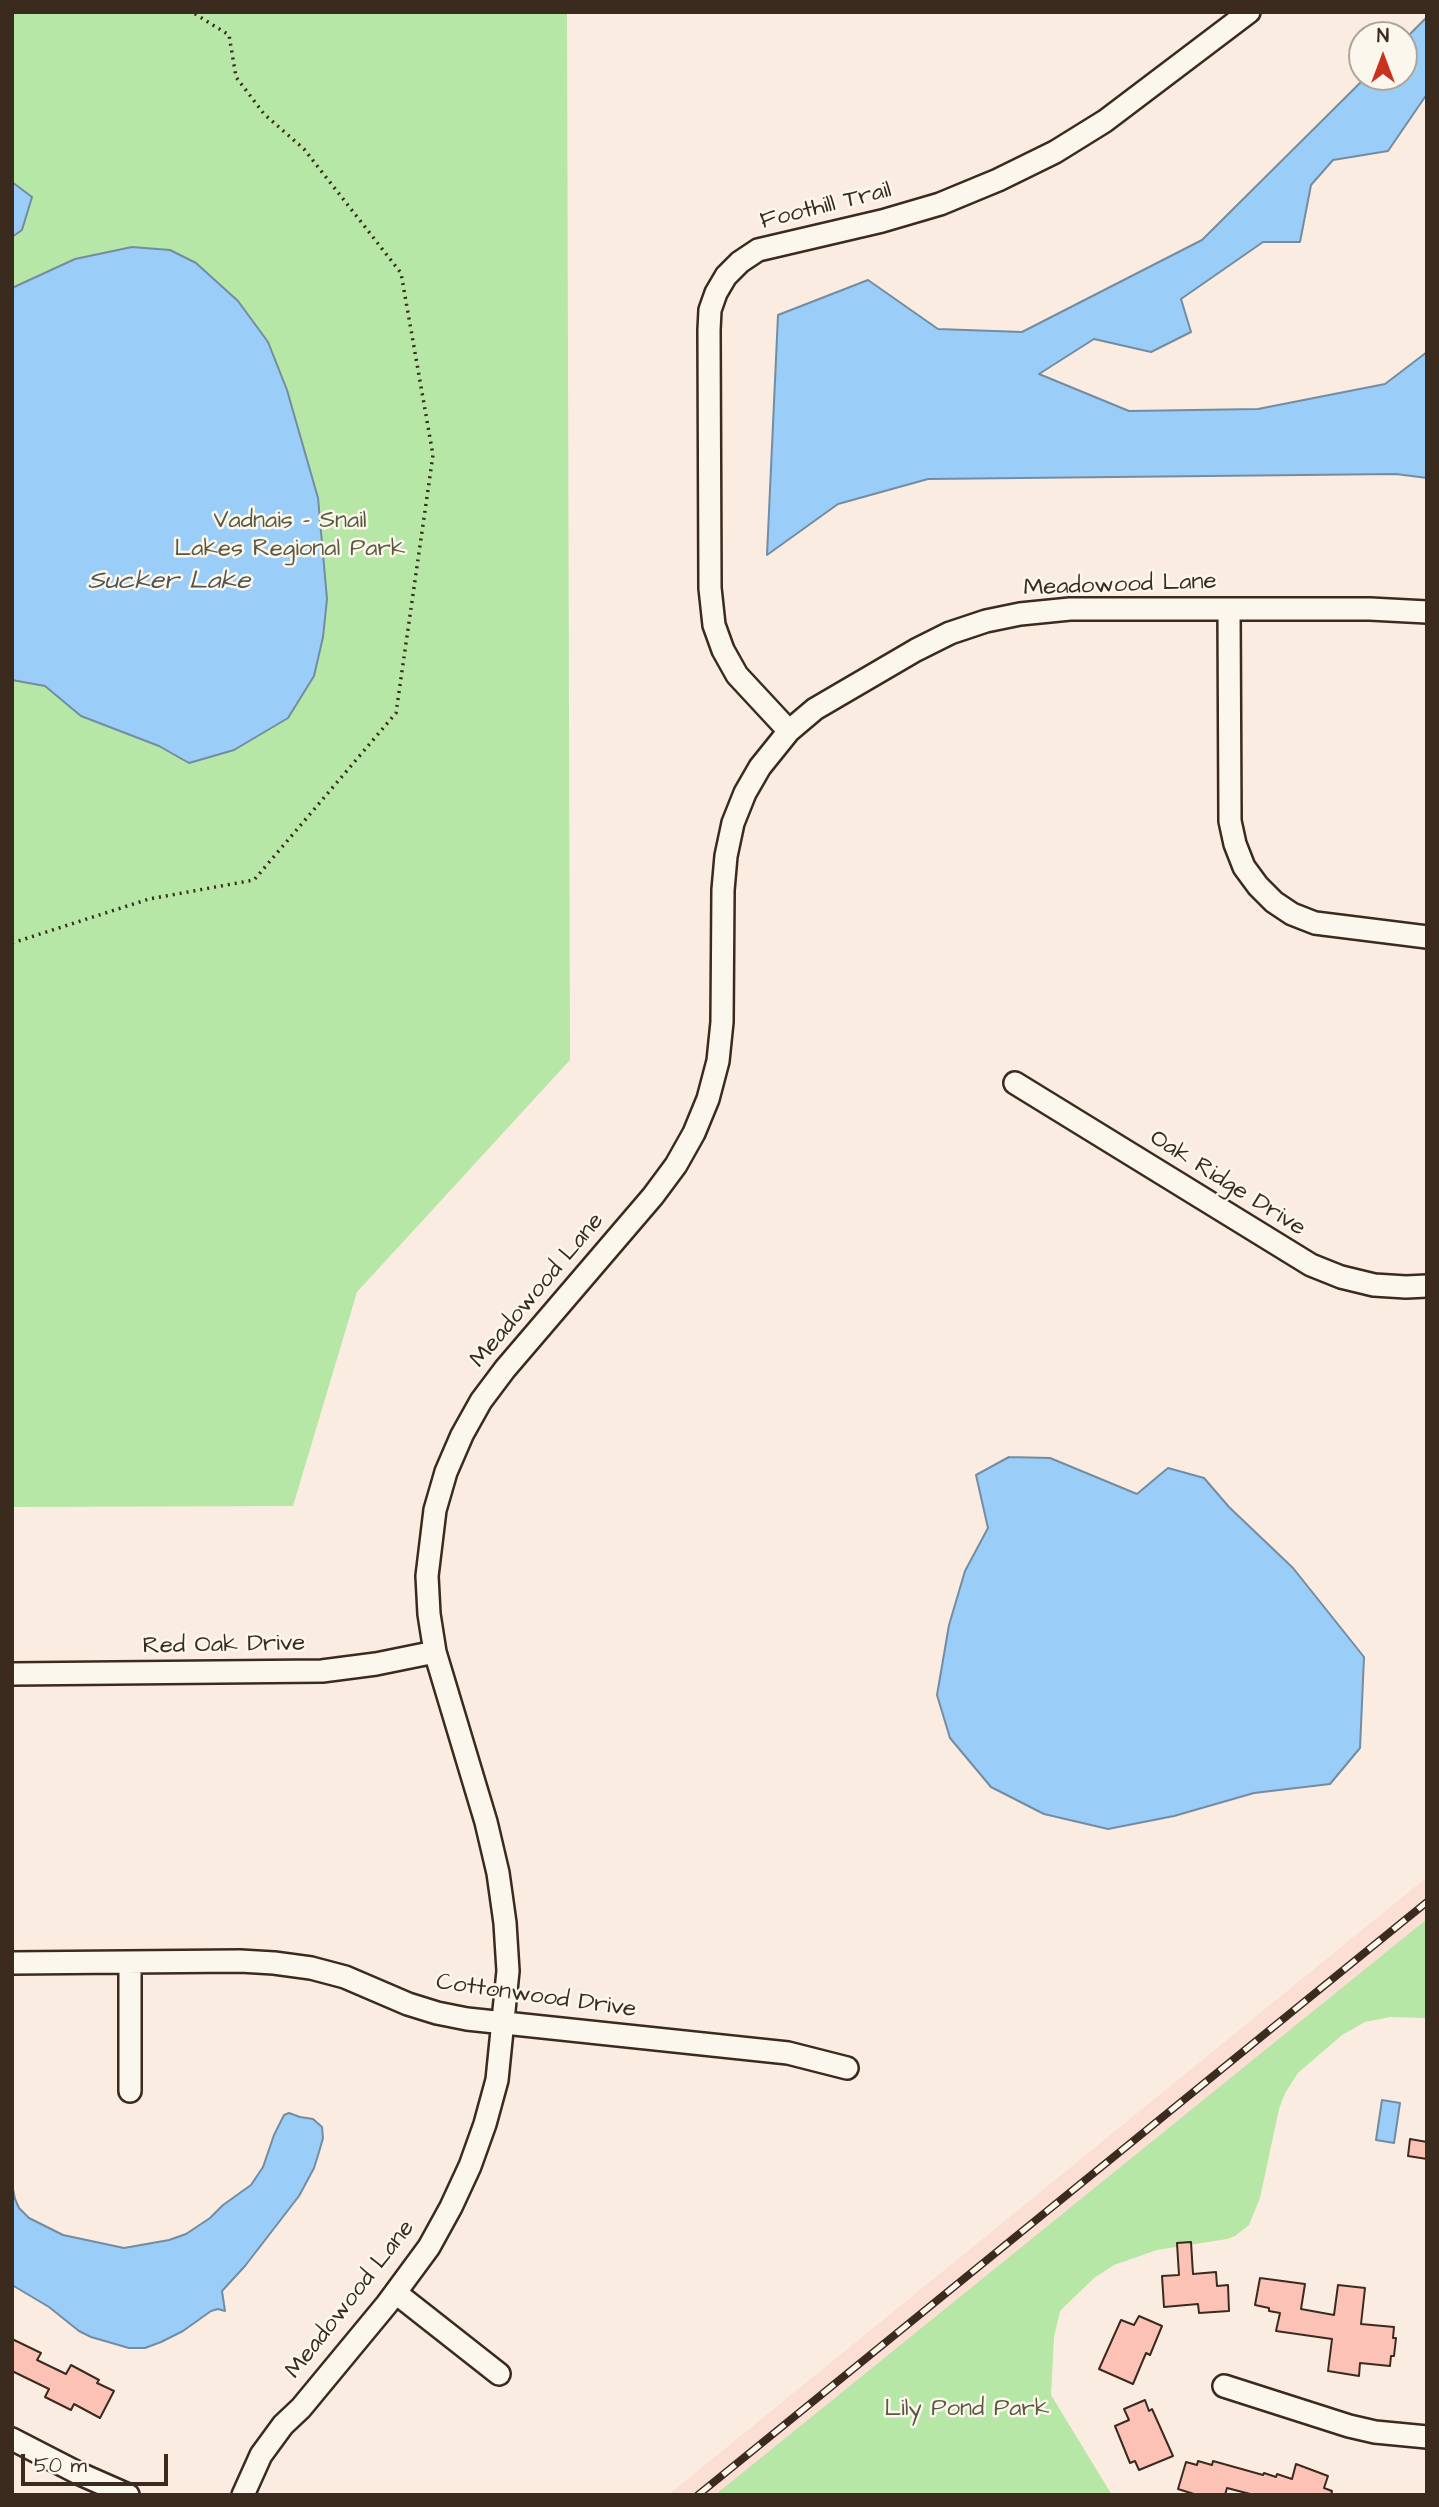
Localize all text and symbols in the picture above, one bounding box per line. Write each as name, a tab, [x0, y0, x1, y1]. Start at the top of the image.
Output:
north arrow	[1348, 21, 1418, 91]
text: N	[1377, 23, 1389, 50]
street label: Foothill Trail	[758, 177, 894, 237]
park label: Vadnais - Snail Lakes Regional Park	[175, 508, 405, 564]
water label: Sucker Lake	[88, 567, 250, 599]
street label: Meadowood Lane	[1023, 568, 1217, 604]
street label: Oak Ridge Drive	[1144, 1124, 1310, 1244]
street label: Meadowood Lane	[465, 1208, 611, 1374]
street label: Red Oak Drive	[143, 1630, 305, 1662]
street label: Cottonwood Drive	[434, 1969, 638, 2025]
street label: Meadowood Lane	[280, 2215, 422, 2385]
park label: Lily Pond Park	[884, 2396, 1050, 2424]
scale bar	[24, 2440, 172, 2484]
text: 50 m	[34, 2451, 87, 2480]

